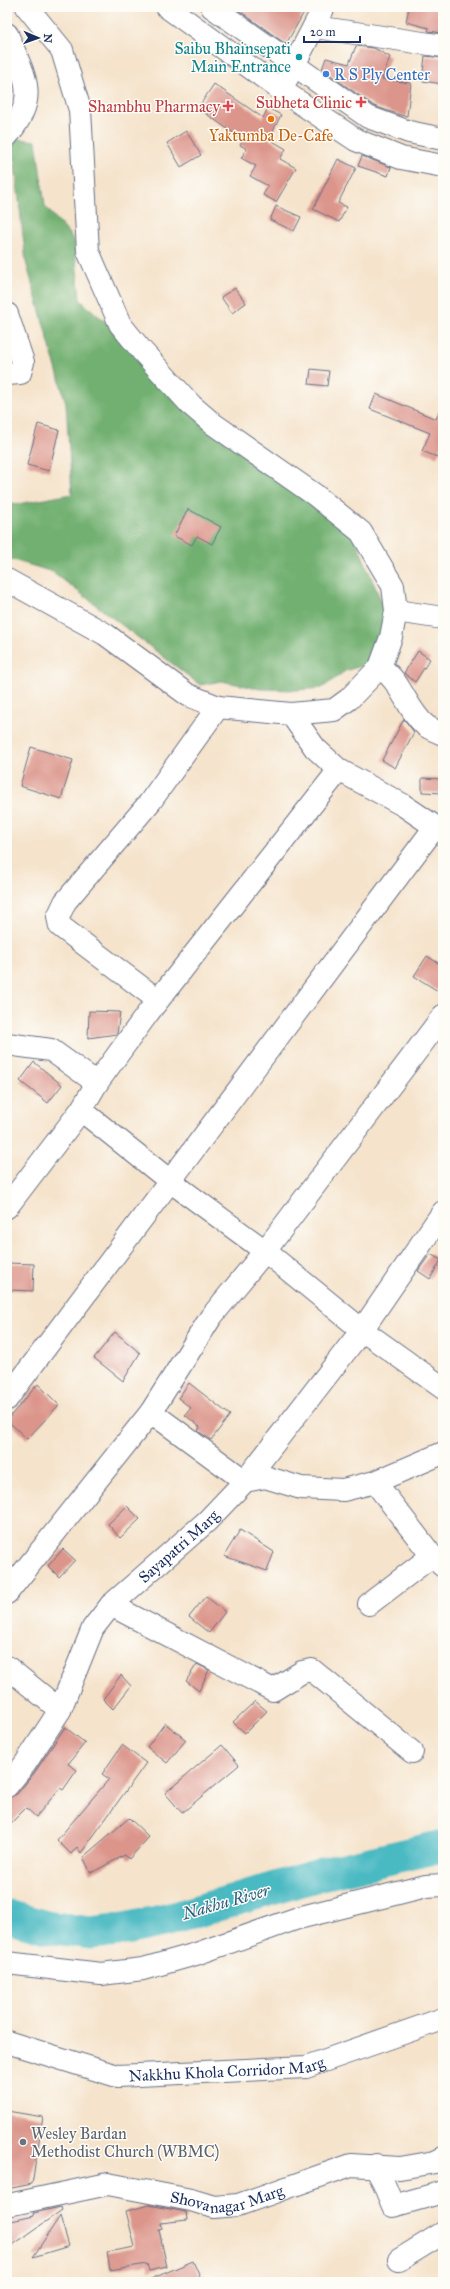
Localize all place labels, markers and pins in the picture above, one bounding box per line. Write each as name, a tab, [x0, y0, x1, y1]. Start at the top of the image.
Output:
place label: Saibu Bhainsepati Main Entrance	[174, 39, 292, 76]
marker: Saibu Bhainsepati Main Entrance	[294, 52, 304, 62]
place label: R S Ply Center	[334, 65, 430, 84]
marker: R S Ply Center	[321, 69, 331, 79]
place label: Subheta Clinic	[256, 93, 352, 112]
marker: Subheta Clinic	[355, 96, 367, 108]
place label: Shambhu Pharmacy	[88, 97, 220, 116]
marker: Shambhu Pharmacy	[223, 101, 233, 111]
marker: Yaktumba De-Cafe	[266, 114, 276, 124]
place label: Yaktumba De-Cafe	[209, 126, 333, 145]
place label: Wesley Bardan Methodist Church (WBMC)	[31, 2124, 219, 2162]
marker: Wesley Bardan Methodist Church (WBMC)	[18, 2137, 28, 2147]

